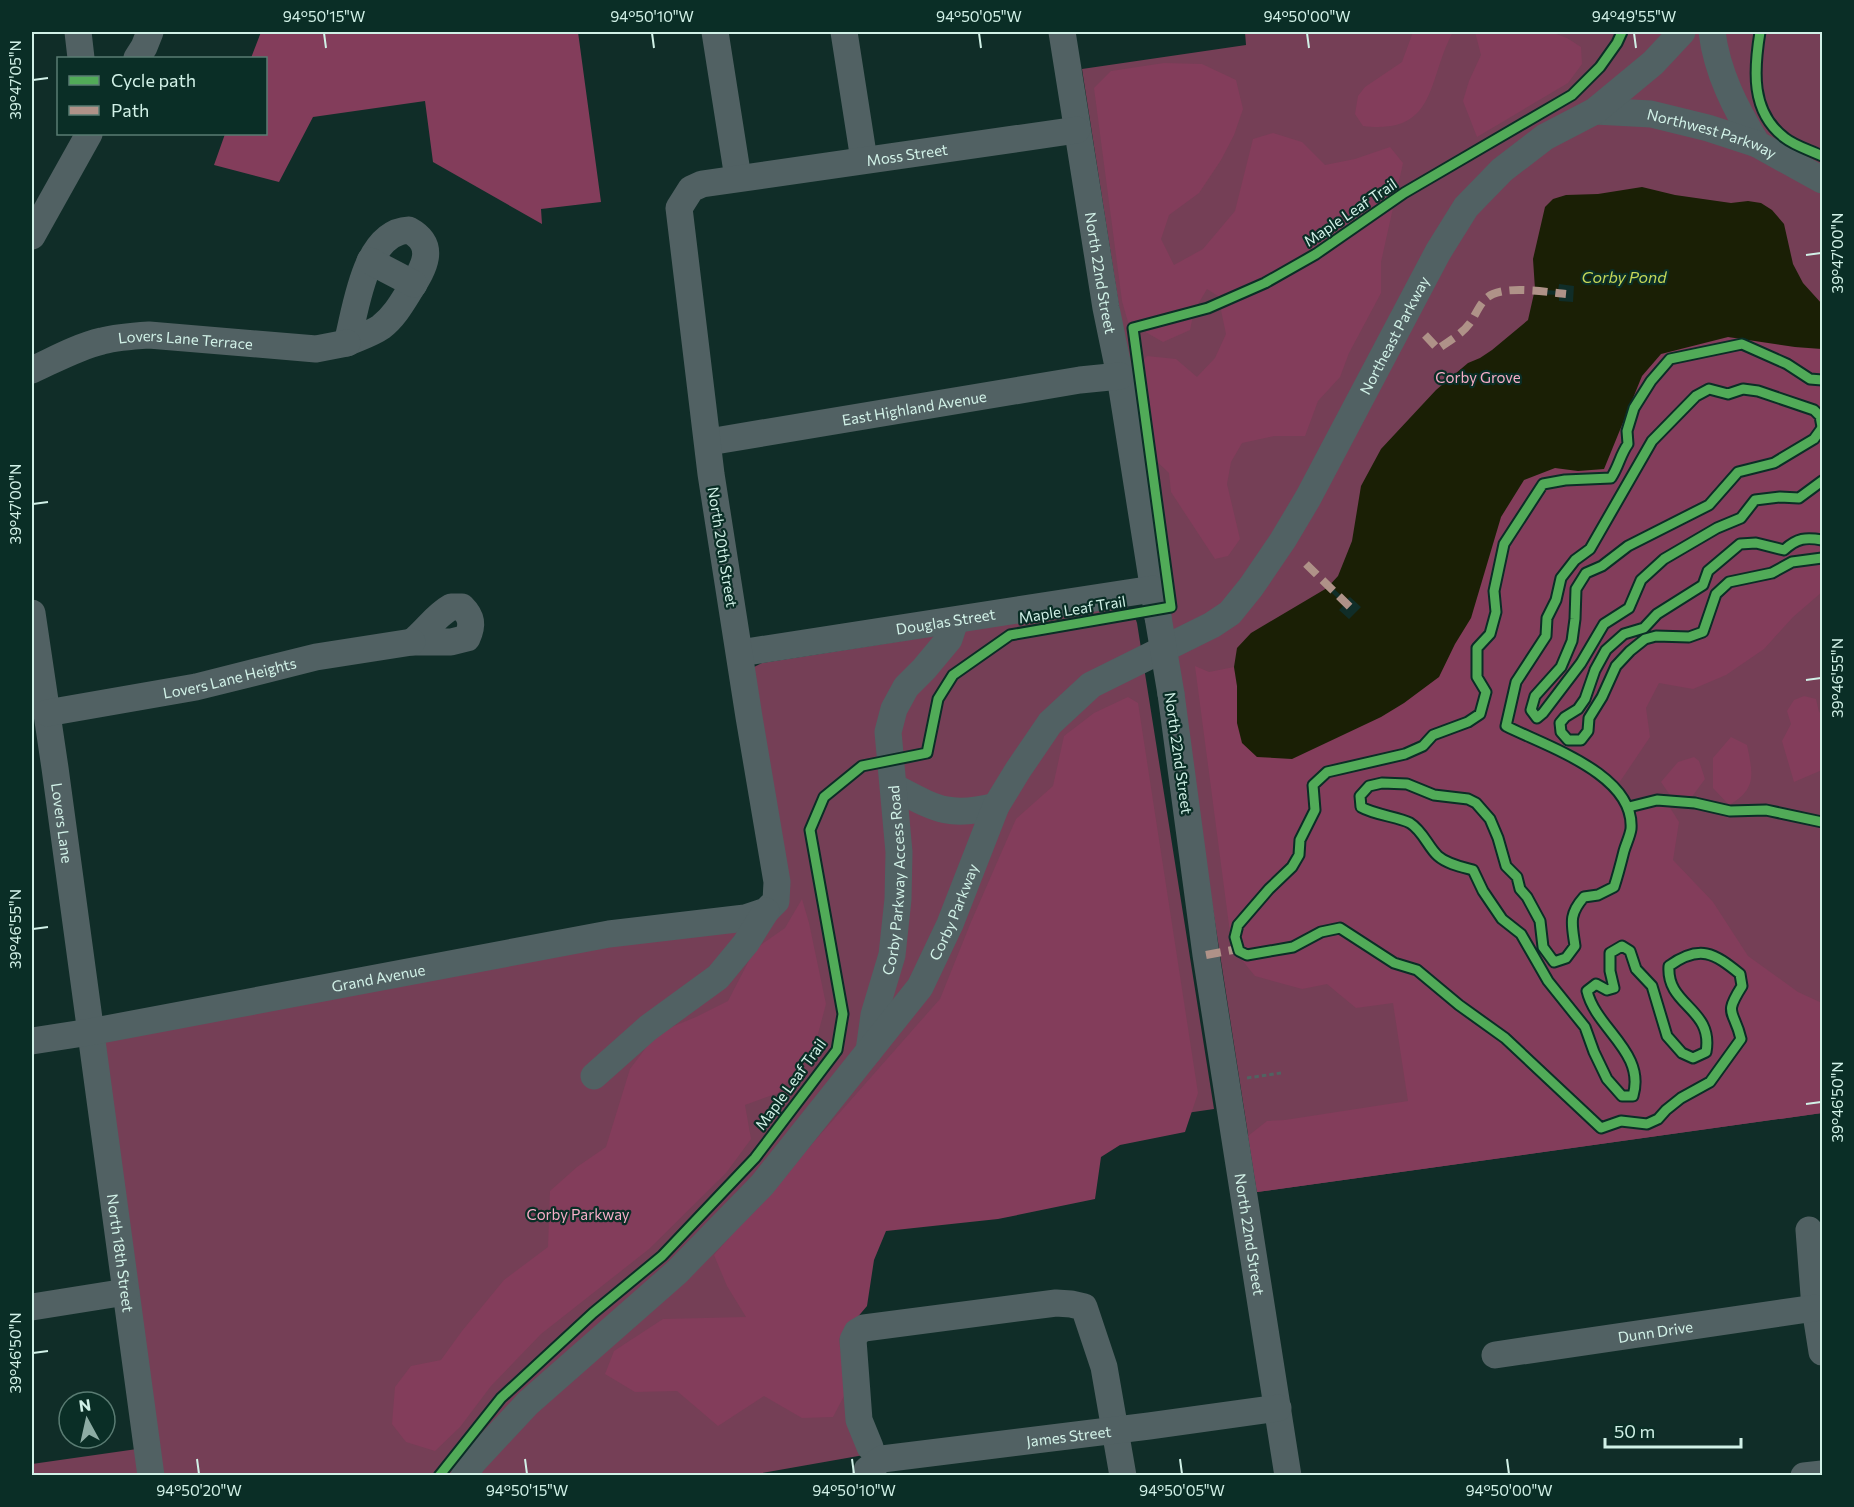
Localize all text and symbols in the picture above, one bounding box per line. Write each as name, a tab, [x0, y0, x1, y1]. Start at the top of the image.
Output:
text: 94°50'15"W	[283, 7, 365, 25]
text: 94°50'10"W	[610, 7, 694, 25]
text: 94°50'05"W	[936, 7, 1022, 25]
text: 94°50'00"W	[1263, 7, 1351, 25]
text: 94°49'55"W	[1592, 7, 1676, 25]
text: 39°47'05"N	[6, 40, 24, 120]
legend	[57, 57, 267, 135]
text: Cycle path	[111, 69, 196, 91]
text: Path	[111, 99, 149, 121]
street label: Northwest Parkway	[1645, 104, 1780, 162]
street label: Moss Street	[865, 140, 949, 169]
street label: Maple Leaf Trail	[1300, 174, 1400, 250]
street label: North 22nd Street	[1082, 211, 1120, 335]
text: 39°47'00"N	[1828, 213, 1846, 293]
water label: Corby Pond	[1582, 267, 1667, 286]
street label: Northeast Parkway	[1355, 273, 1433, 397]
street label: Lovers Lane Terrace	[117, 326, 254, 353]
park label: Corby Grove	[1435, 368, 1521, 386]
street label: East Highland Avenue	[841, 387, 988, 429]
text: 39°47'00"N	[6, 464, 24, 544]
street label: North 20th Street	[705, 485, 741, 609]
street label: Maple Leaf Trail	[1017, 592, 1127, 626]
street label: Douglas Street	[895, 605, 997, 638]
text: 39°46'55"N	[1828, 638, 1846, 718]
street label: Lovers Lane Heights	[161, 653, 298, 702]
street label: North 22nd Street	[1162, 691, 1196, 815]
street label: Lovers Lane	[48, 781, 77, 864]
street label: Corby Parkway Access Road	[878, 785, 908, 977]
street label: Corby Parkway	[925, 861, 982, 963]
text: 39°46'55"N	[6, 889, 24, 969]
street label: Grand Avenue	[330, 960, 427, 995]
street label: Maple Leaf Trail	[751, 1035, 829, 1133]
text: 39°46'50"N	[1828, 1061, 1846, 1143]
street label: North 22nd Street	[1231, 1172, 1268, 1296]
street label: North 18th Street	[104, 1192, 138, 1313]
park label: Corby Parkway	[526, 1205, 630, 1223]
text: 39°46'50"N	[6, 1312, 24, 1394]
street label: Dunn Drive	[1616, 1317, 1694, 1346]
north arrow	[57, 1390, 117, 1450]
text: N	[78, 1394, 92, 1415]
scale bar	[1605, 1411, 1742, 1449]
text: 50 m	[1614, 1420, 1655, 1442]
street label: James Street	[1025, 1422, 1112, 1450]
text: 94°50'20"W	[156, 1481, 242, 1499]
text: 94°50'15"W	[486, 1481, 568, 1499]
text: 94°50'10"W	[812, 1481, 896, 1499]
text: 94°50'05"W	[1139, 1481, 1225, 1499]
text: 94°50'00"W	[1465, 1481, 1553, 1499]

